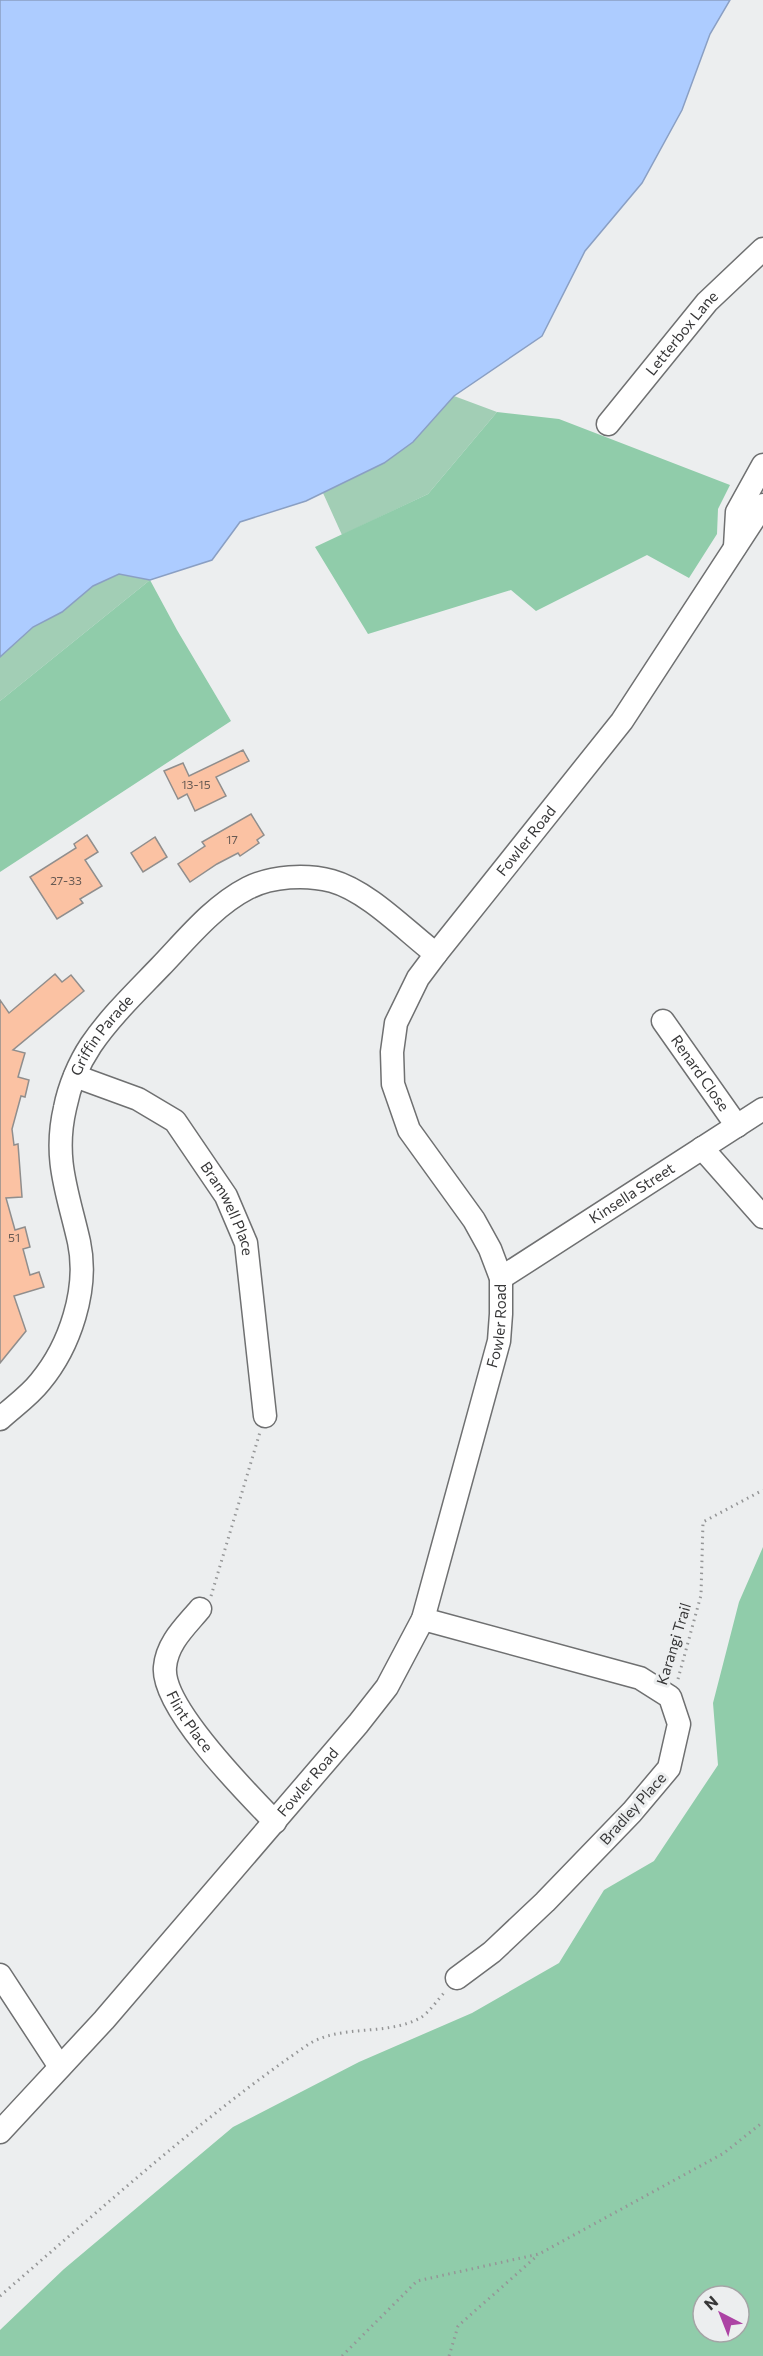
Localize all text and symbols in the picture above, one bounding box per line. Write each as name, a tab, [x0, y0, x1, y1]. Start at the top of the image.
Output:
street label: Letterbox Lane	[641, 287, 721, 379]
house number: 13-15	[181, 777, 211, 791]
street label: Fowler Road	[492, 802, 559, 879]
house number: 17	[226, 832, 238, 846]
house number: 27-33	[50, 873, 82, 887]
street label: Griffin Parade	[66, 991, 136, 1078]
street label: Renard Close	[668, 1031, 734, 1114]
street label: Bramwell Place	[197, 1158, 257, 1256]
street label: Kinsella Street	[585, 1158, 678, 1227]
house number: 51	[8, 1230, 20, 1244]
street label: Fowler Road	[482, 1284, 509, 1370]
street label: Karangi Trail	[652, 1601, 694, 1687]
street label: Flint Place	[163, 1688, 217, 1755]
street label: Fowler Road	[273, 1744, 342, 1820]
street label: Bradley Place	[595, 1769, 669, 1848]
north arrow	[691, 2284, 751, 2344]
text: N	[700, 2291, 721, 2314]

